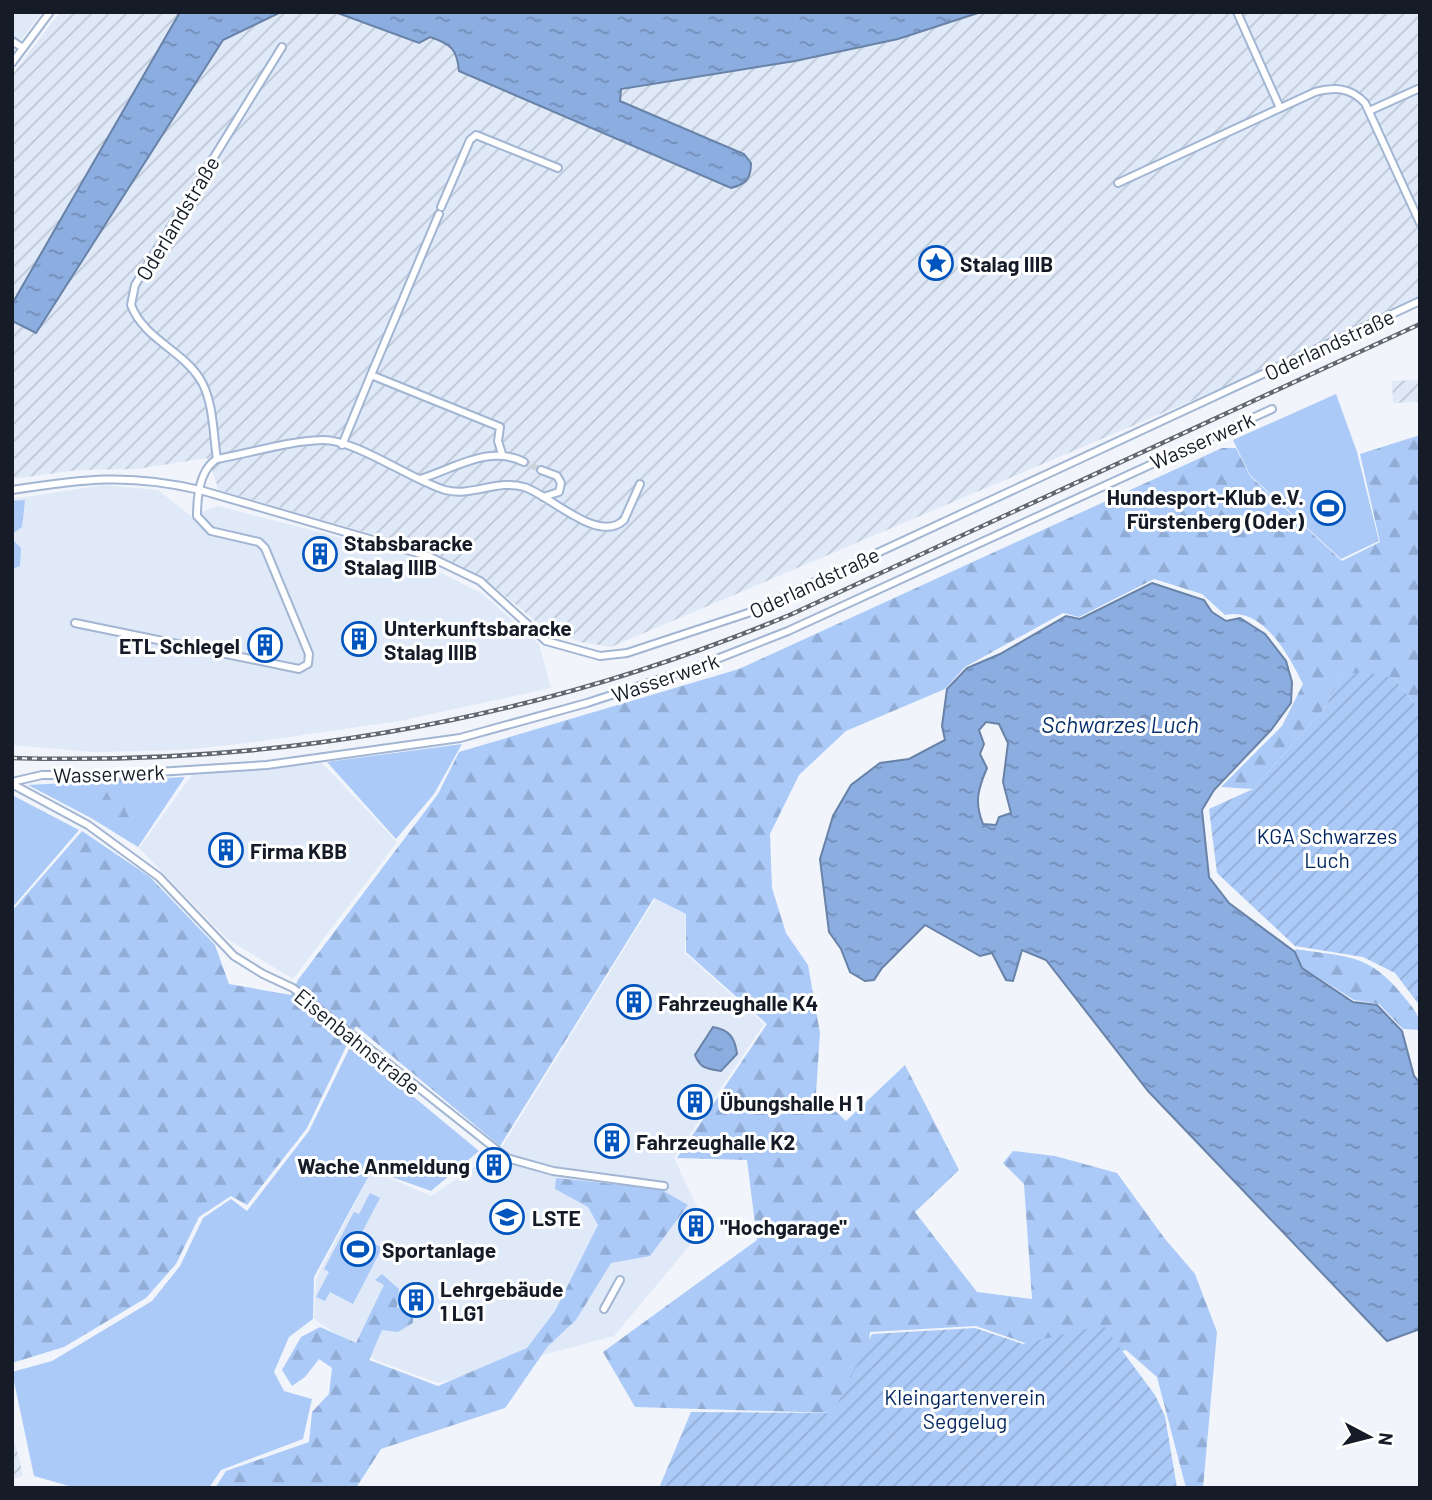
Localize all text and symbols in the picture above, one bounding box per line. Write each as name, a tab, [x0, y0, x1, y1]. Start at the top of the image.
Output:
street label: Oderlandstraße	[130, 151, 224, 285]
place icon: Stalag IIIB	[917, 244, 955, 282]
place label: Stalag IIIB	[960, 251, 1053, 276]
street label: Oderlandstraße	[1260, 303, 1398, 385]
street label: Wasserwerk	[1146, 406, 1258, 474]
place label: Hundesport-Klub e.V. Fürstenberg (Oder)	[1107, 484, 1305, 533]
sports icon: Hundesport-Klub e.V. Fürstenberg (Oder)	[1309, 489, 1347, 527]
place label: Stabsbaracke Stalag IIIB	[344, 530, 473, 579]
building icon: Stabsbaracke Stalag IIIB	[301, 535, 339, 573]
street label: Oderlandstraße	[745, 541, 883, 623]
place label: Unterkunftsbaracke Stalag IIIB	[384, 615, 572, 664]
building icon: Unterkunftsbaracke Stalag IIIB	[340, 620, 378, 658]
building icon: ETL Schlegel	[246, 626, 284, 664]
place label: ETL Schlegel	[119, 633, 240, 658]
street label: Wasserwerk	[608, 647, 722, 707]
water label: Schwarzes Luch	[1041, 710, 1199, 738]
street label: Wasserwerk	[53, 759, 165, 787]
park label: KGA Schwarzes Luch	[1257, 823, 1397, 872]
building icon: Firma KBB	[207, 831, 245, 869]
place label: Firma KBB	[250, 838, 347, 863]
street label: Eisenbahnstraße	[290, 983, 426, 1099]
building icon: Fahrzeughalle K4	[615, 983, 653, 1021]
place label: Fahrzeughalle K4	[658, 990, 818, 1015]
building icon: Übungshalle H 1	[676, 1083, 714, 1121]
place label: Übungshalle H 1	[720, 1090, 864, 1115]
building icon: Fahrzeughalle K2	[593, 1122, 631, 1160]
place label: Fahrzeughalle K2	[636, 1129, 795, 1154]
building icon: Wache Anmeldung	[475, 1146, 513, 1184]
place label: Wache Anmeldung	[297, 1153, 470, 1178]
school or university icon: LSTE	[488, 1198, 526, 1236]
place label: LSTE	[532, 1205, 581, 1230]
building icon: "Hochgarage"	[677, 1207, 715, 1245]
place label: "Hochgarage"	[720, 1214, 847, 1239]
sports icon: Sportanlage	[339, 1230, 377, 1268]
place label: Sportanlage	[382, 1237, 496, 1262]
place label: Lehrgebäude 1 LG1	[440, 1276, 563, 1325]
building icon: Lehrgebäude 1 LG1	[397, 1281, 435, 1319]
park label: Kleingartenverein Seggelug	[884, 1384, 1046, 1433]
north arrow	[1334, 1402, 1404, 1472]
text: N	[1374, 1431, 1399, 1447]

